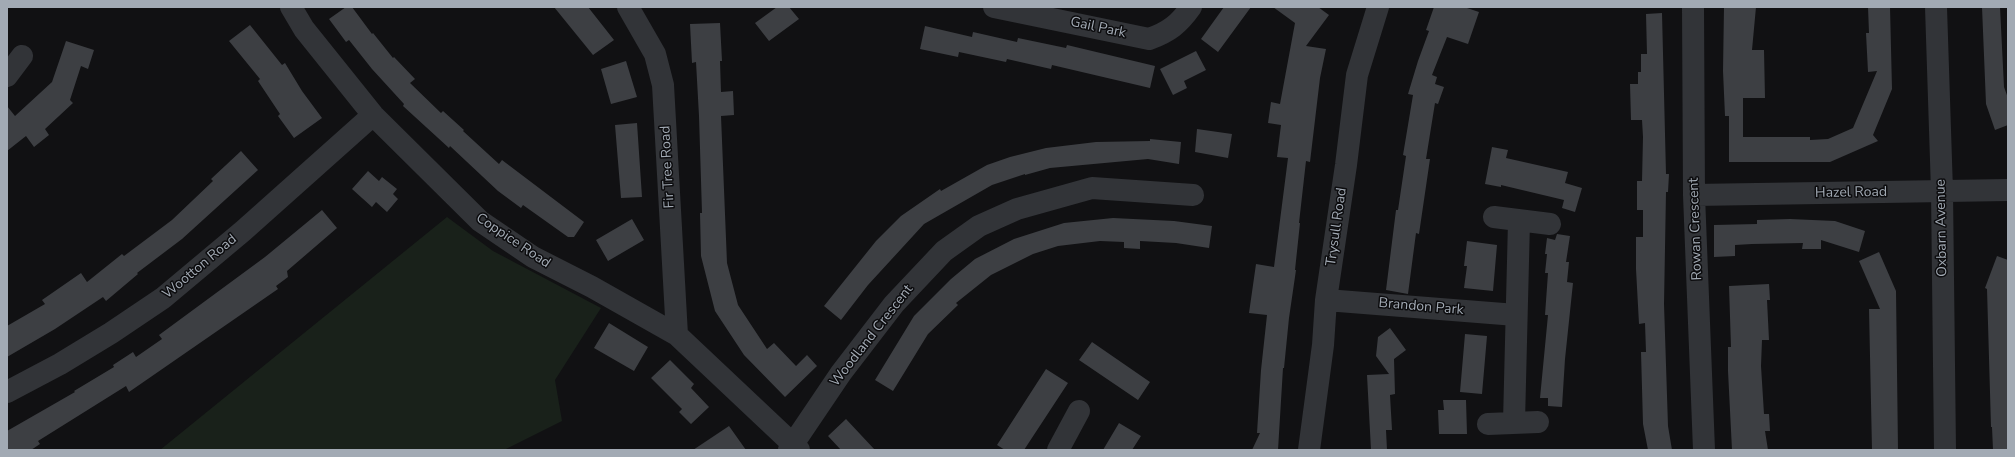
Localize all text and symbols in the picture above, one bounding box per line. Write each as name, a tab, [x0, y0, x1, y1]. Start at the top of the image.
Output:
street label: Gail Park	[1069, 14, 1127, 42]
street label: Fir Tree Road	[657, 125, 679, 209]
street label: Rowan Crescent	[1686, 177, 1706, 281]
street label: Oxbarn Avenue	[1933, 179, 1951, 277]
street label: Hazel Road	[1815, 184, 1887, 202]
street label: Trysull Road	[1323, 187, 1351, 267]
street label: Coppice Road	[473, 210, 553, 272]
street label: Wootton Road	[160, 231, 240, 303]
street label: Woodland Crescent	[827, 282, 917, 390]
street label: Brandon Park	[1378, 295, 1464, 319]

